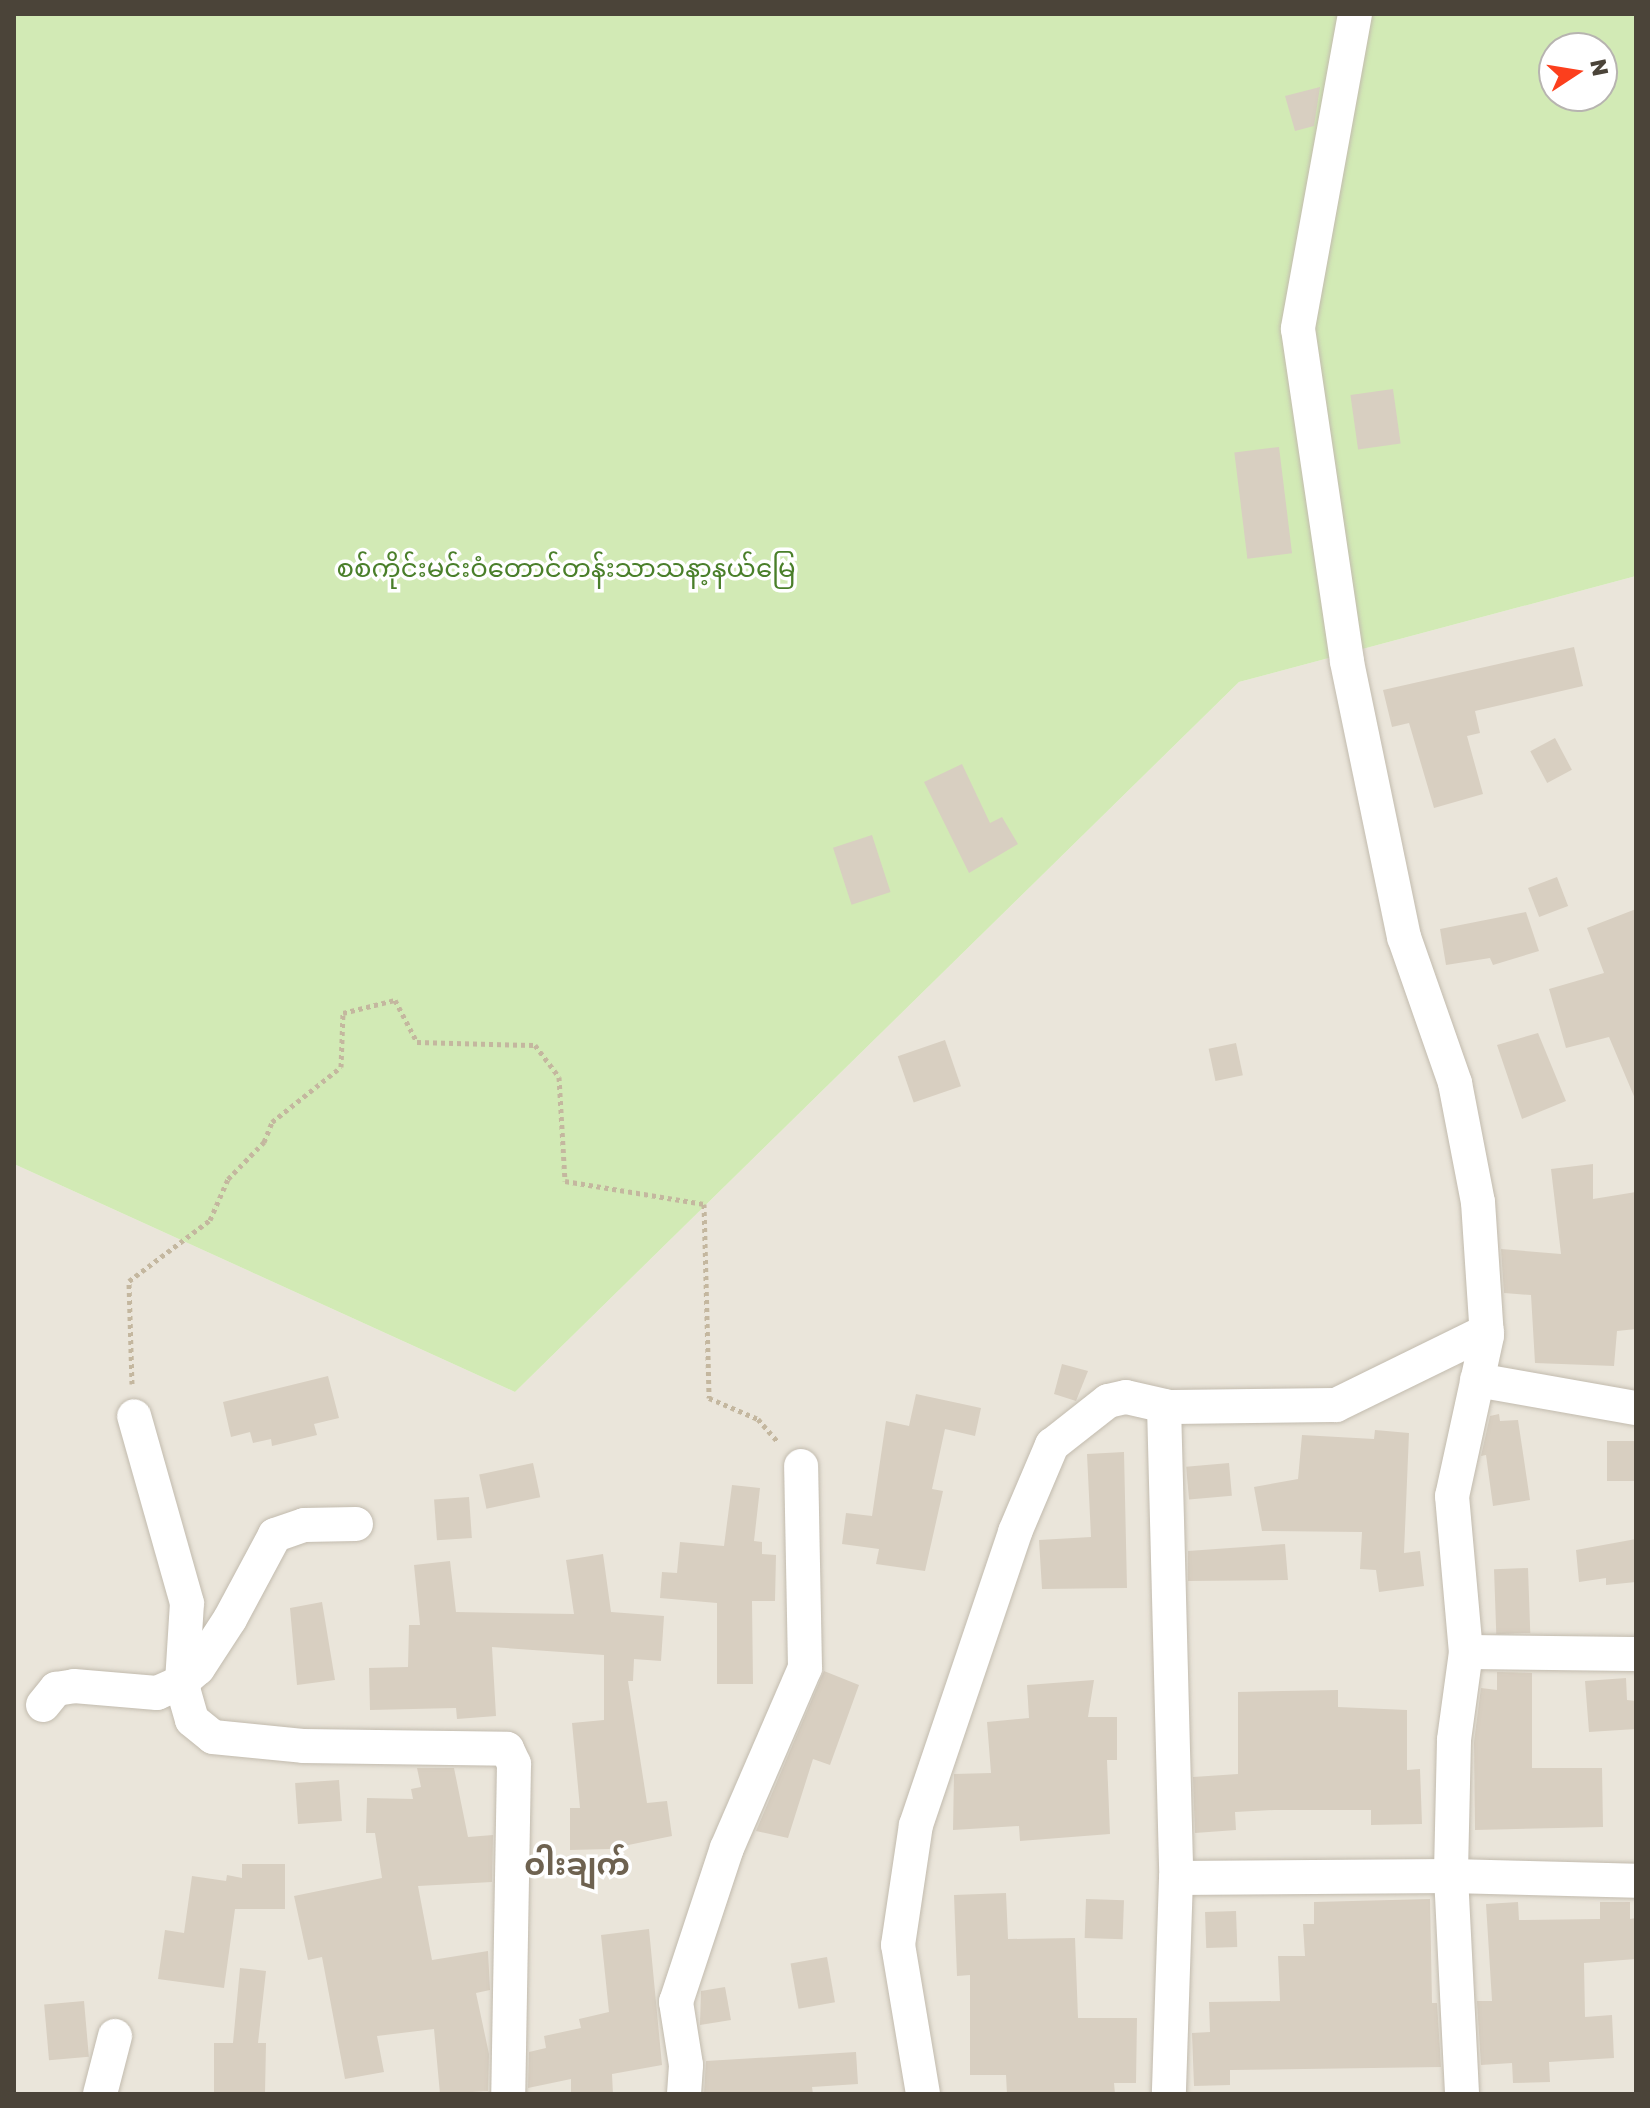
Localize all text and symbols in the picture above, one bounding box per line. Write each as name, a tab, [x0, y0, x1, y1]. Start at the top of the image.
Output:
north arrow	[1538, 32, 1618, 112]
text: N	[1585, 56, 1615, 78]
park label: စစ်ကိုင်းမင်းဝံတောင်တန်းသာသနာ့နယ်မြေ	[336, 552, 796, 584]
district label: ဝါးချက်	[524, 1846, 630, 1882]

